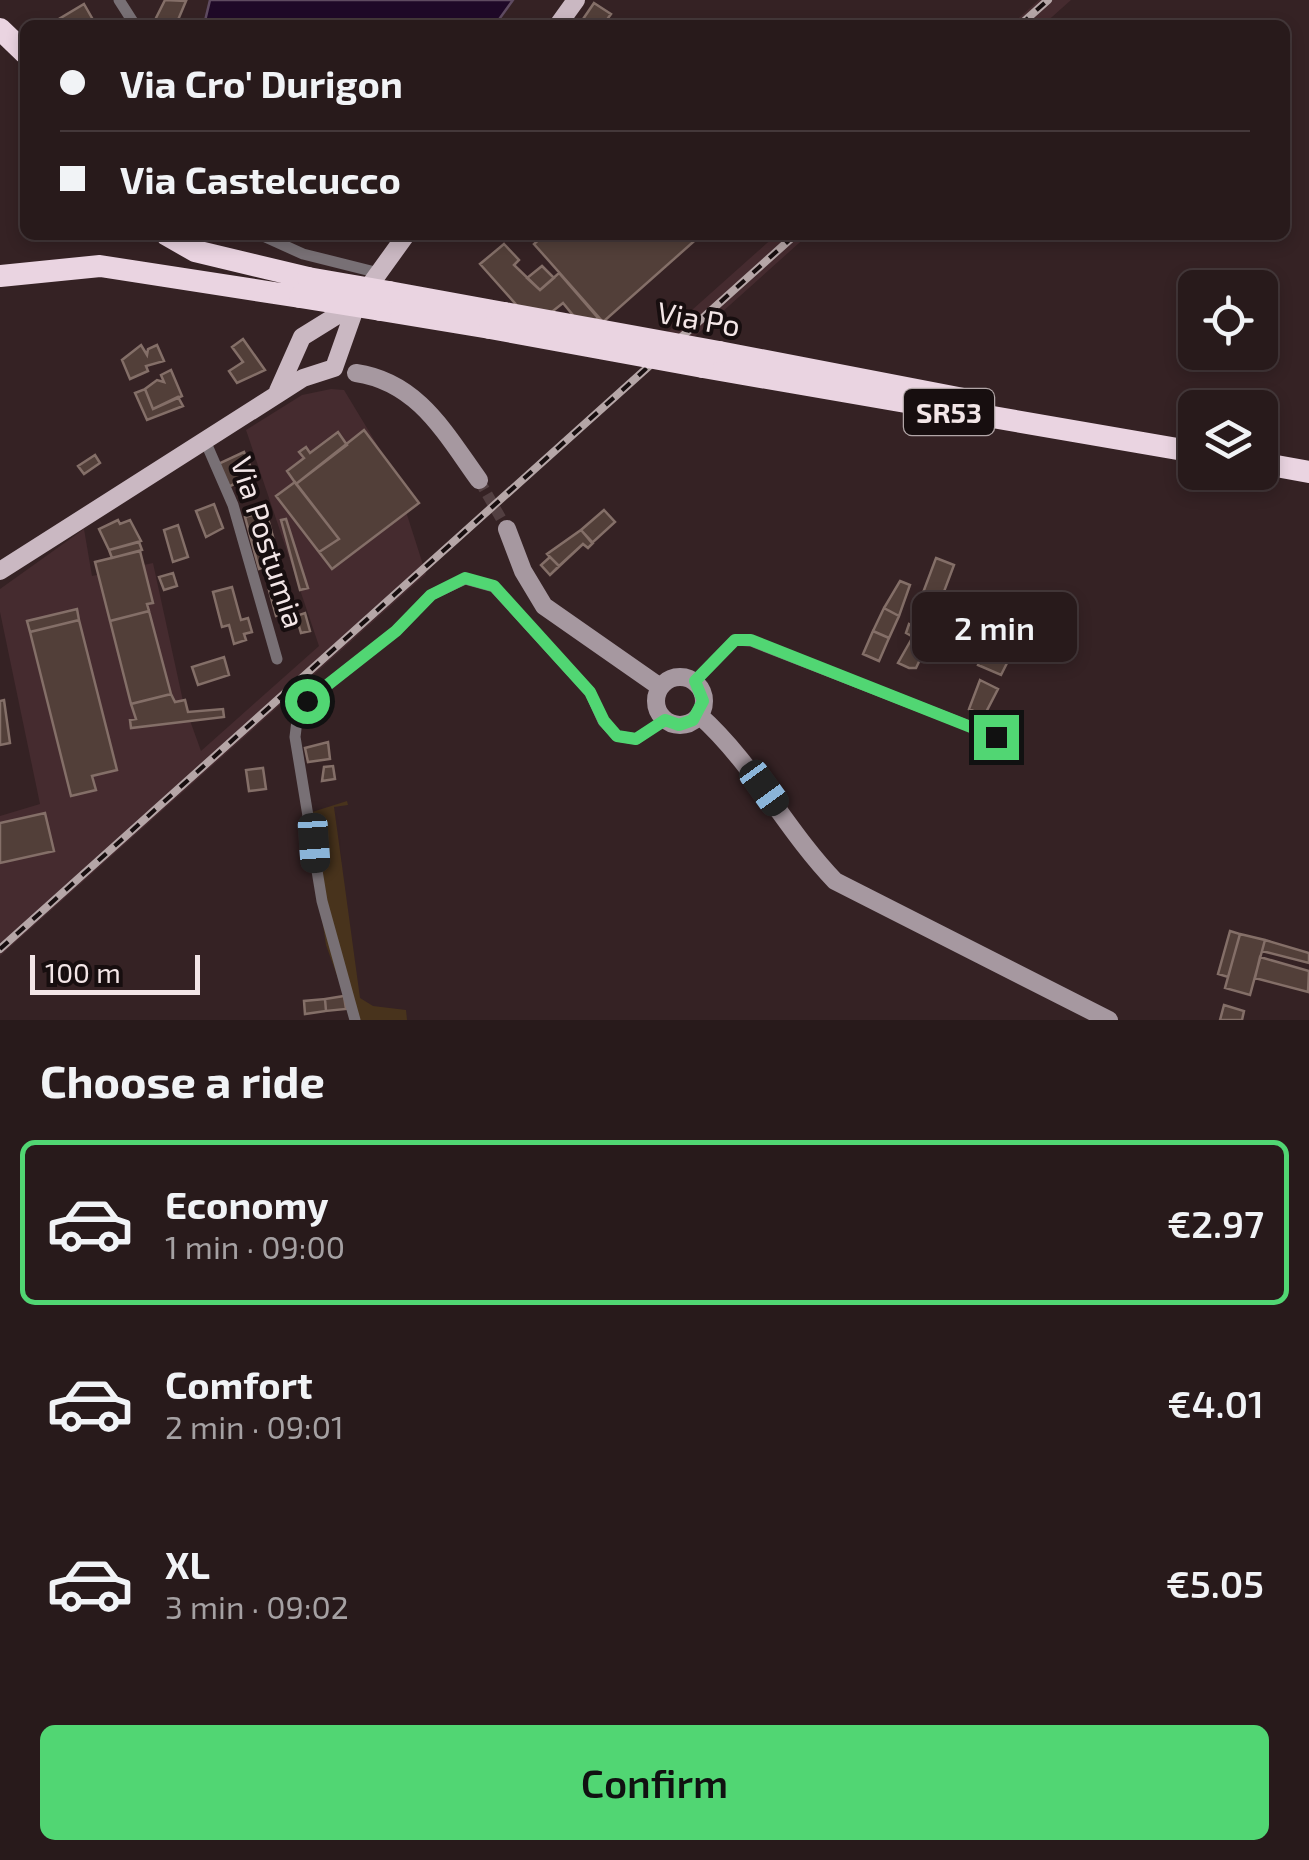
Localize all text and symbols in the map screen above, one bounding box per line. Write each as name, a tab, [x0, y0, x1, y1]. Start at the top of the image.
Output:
text: Via Cro' Durigon	[120, 60, 403, 106]
text: Via Castelcucco	[120, 156, 401, 202]
map controls	[1178, 270, 1278, 490]
button: locate	[1178, 270, 1278, 370]
street label: Via Po	[655, 293, 743, 343]
road number: SR53	[904, 389, 994, 435]
button: layers	[1178, 390, 1278, 490]
street label: Via Postumia	[224, 452, 314, 632]
callout: 2 min	[914, 592, 1078, 662]
text: 2 min	[954, 608, 1035, 646]
route start	[285, 679, 330, 724]
route end	[974, 715, 1019, 760]
car	[734, 755, 794, 821]
car	[297, 812, 331, 874]
scale bar	[30, 950, 200, 994]
text: 100 m	[45, 955, 121, 989]
text: Choose a ride	[40, 1053, 325, 1107]
icon: car	[45, 1178, 135, 1268]
text: Economy	[165, 1181, 329, 1227]
text: €2.97	[1167, 1200, 1264, 1246]
text: 1 min · 09:00	[165, 1227, 345, 1265]
icon: car	[45, 1358, 135, 1448]
text: Comfort	[165, 1361, 313, 1407]
text: €4.01	[1167, 1380, 1264, 1426]
text: 2 min · 09:01	[165, 1407, 344, 1445]
icon: car	[45, 1538, 135, 1628]
text: XL	[165, 1541, 210, 1587]
text: €5.05	[1166, 1560, 1264, 1606]
text: 3 min · 09:02	[165, 1587, 349, 1625]
button: Confirm	[40, 1725, 1269, 1840]

